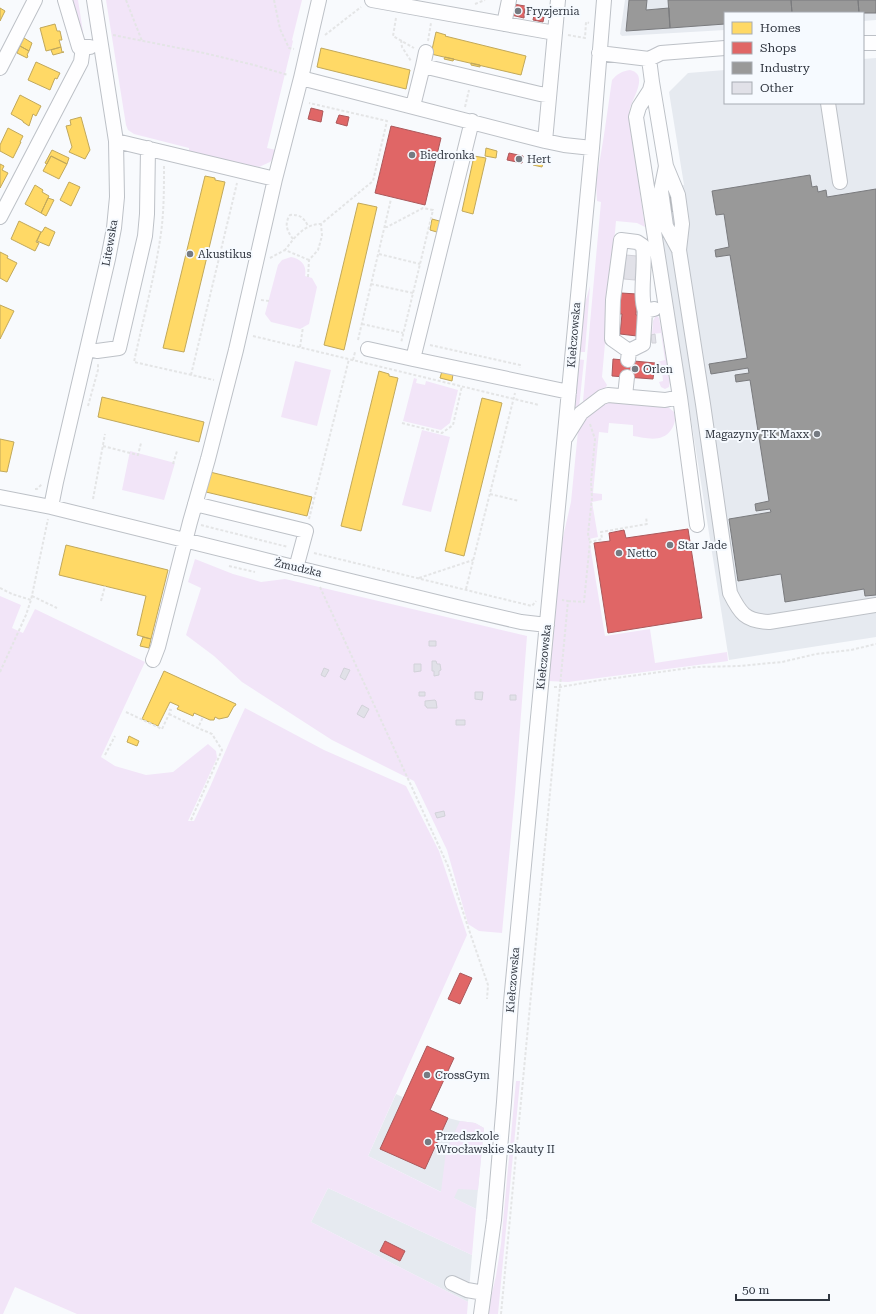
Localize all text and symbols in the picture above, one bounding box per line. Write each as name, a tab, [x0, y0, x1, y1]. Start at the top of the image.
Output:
place label: Fryzjernia	[526, 5, 579, 18]
marker: Fryzjernia	[513, 6, 523, 16]
legend	[724, 12, 864, 104]
text: Homes	[760, 21, 801, 35]
text: Shops	[760, 41, 796, 55]
text: Industry	[760, 61, 811, 75]
text: Other	[760, 81, 793, 95]
place label: Biedronka	[420, 149, 475, 162]
marker: Biedronka	[407, 150, 417, 160]
place label: Hert	[527, 153, 551, 166]
marker: Hert	[514, 154, 524, 164]
street label: Litewska	[100, 219, 120, 267]
place label: Akustikus	[198, 248, 251, 261]
marker: Akustikus	[185, 249, 195, 259]
street label: Kiełczowska	[565, 302, 583, 368]
place label: Orlen	[643, 363, 673, 376]
marker: Orlen	[630, 364, 640, 374]
place label: Magazyny TK Maxx	[705, 428, 810, 441]
marker: Magazyny TK Maxx	[812, 429, 822, 439]
place label: Star Jade	[678, 539, 727, 552]
marker: Star Jade	[665, 540, 675, 550]
place label: Netto	[627, 547, 657, 560]
marker: Netto	[614, 548, 624, 558]
street label: Żmudzka	[273, 555, 323, 580]
street label: Kiełczowska	[534, 624, 554, 690]
street label: Kiełczowska	[504, 947, 522, 1013]
place label: CrossGym	[435, 1069, 490, 1082]
marker: CrossGym	[422, 1070, 432, 1080]
place label: Przedszkole Wrocławskie Skauty II	[436, 1130, 555, 1156]
marker: Przedszkole Wrocławskie Skauty II	[423, 1137, 433, 1147]
scale bar	[736, 1276, 829, 1302]
text: 50 m	[742, 1283, 769, 1297]

